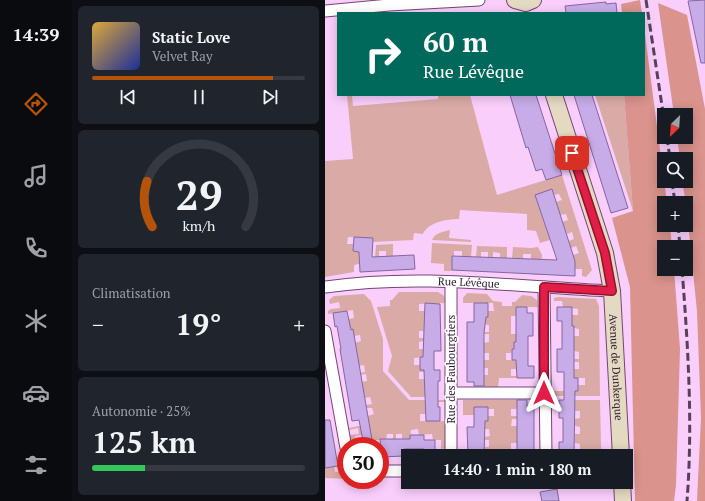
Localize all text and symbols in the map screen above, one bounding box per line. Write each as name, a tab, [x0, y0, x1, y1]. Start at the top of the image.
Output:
text: 14:39	[13, 22, 59, 46]
text: 60 m	[423, 23, 488, 60]
text: Static Love	[152, 27, 230, 47]
icon: right	[357, 28, 409, 80]
text: Velvet Ray	[152, 47, 212, 65]
text: Rue Lévêque	[423, 59, 524, 83]
icon: previous	[117, 86, 139, 108]
icon: pause	[188, 86, 210, 108]
icon: next	[259, 86, 281, 108]
icon: directions	[22, 90, 50, 118]
north arrow	[657, 108, 693, 144]
map controls	[657, 108, 693, 276]
pin	[555, 136, 589, 170]
icon: arrive	[561, 142, 583, 164]
button: search	[657, 152, 693, 188]
icon: music	[22, 162, 50, 190]
text: 29	[175, 166, 222, 221]
button: +	[657, 196, 693, 232]
text: km/h	[182, 215, 216, 234]
icon: phone	[22, 234, 50, 262]
button: −	[657, 240, 693, 276]
street label: Rue Lévêque	[438, 274, 500, 291]
text: Climatisation	[92, 284, 171, 302]
text: 19°	[175, 304, 222, 344]
icon: climate	[22, 307, 50, 335]
text: −	[92, 310, 104, 339]
text: +	[293, 310, 305, 339]
street label: Avenue de Dunkerque	[606, 313, 626, 421]
street label: Rue des Faubourgtiers	[444, 314, 458, 423]
position arrow	[523, 372, 565, 414]
icon: car	[22, 379, 50, 407]
text: Autonomie · 25%	[92, 402, 191, 420]
text: 125 km	[92, 422, 196, 462]
speed limit sign: 30	[337, 437, 389, 489]
icon: filters	[22, 451, 50, 479]
text: 14:40 · 1 min · 180 m	[443, 459, 591, 479]

